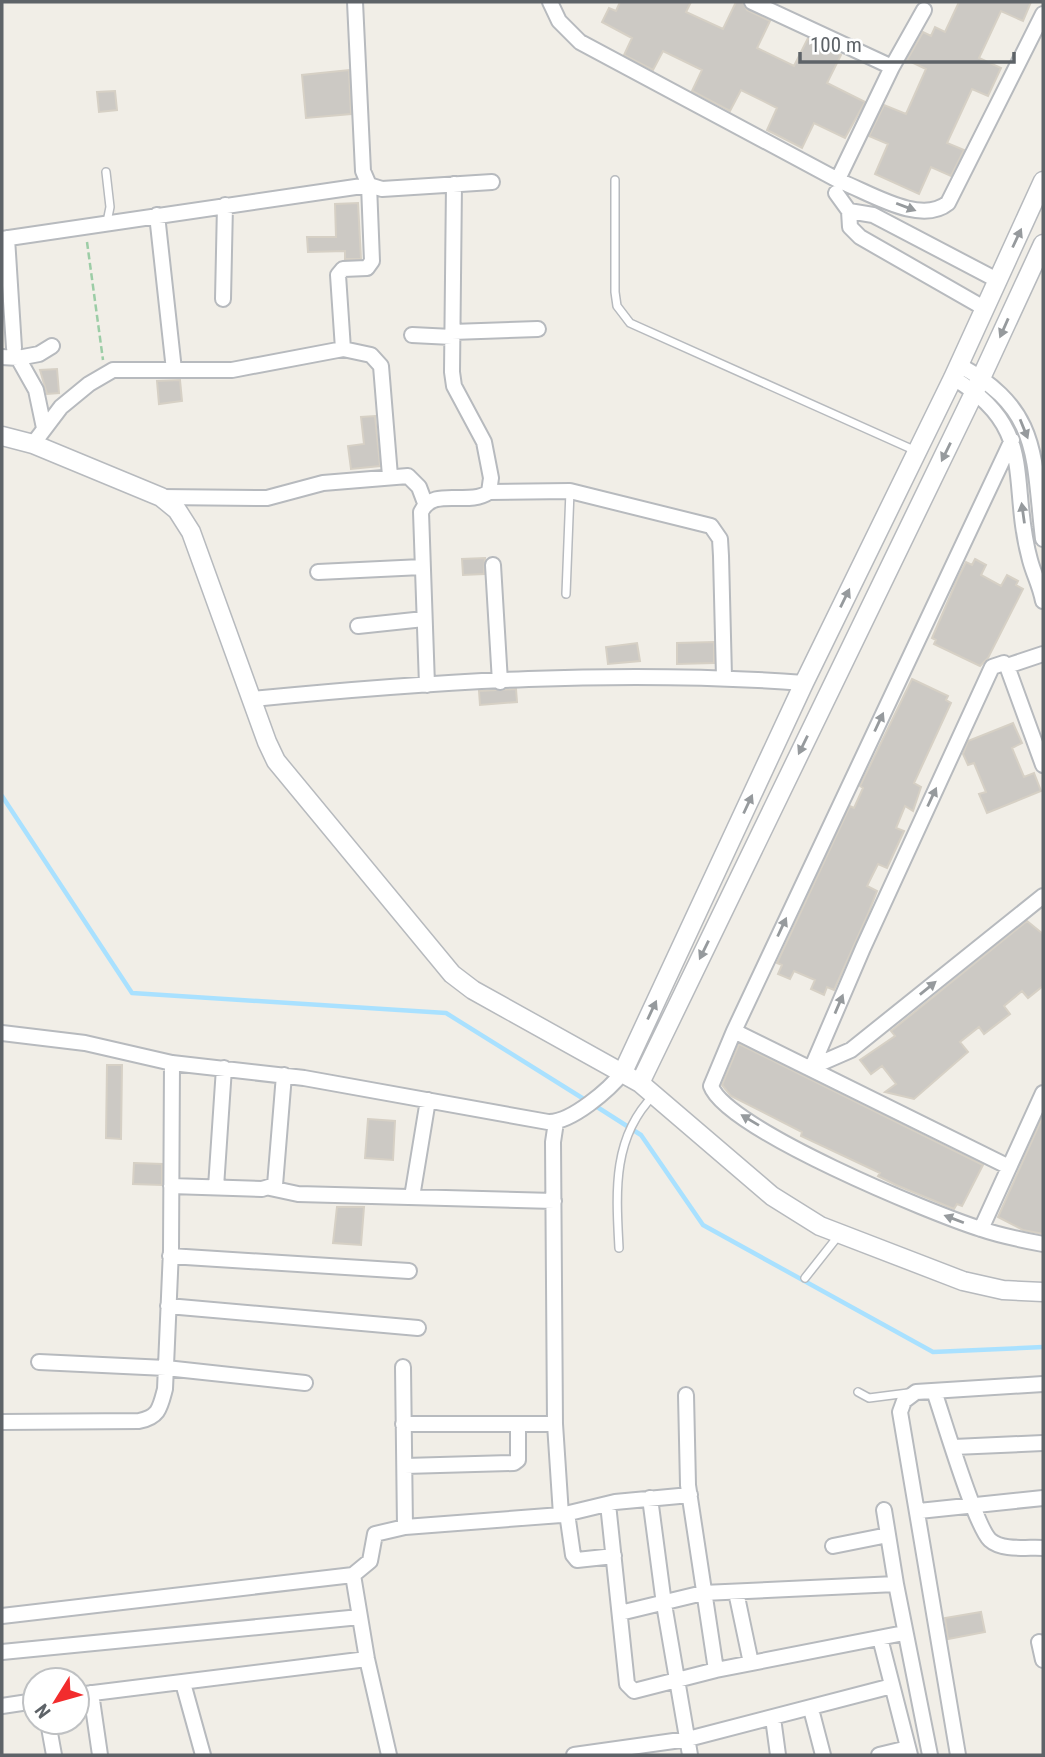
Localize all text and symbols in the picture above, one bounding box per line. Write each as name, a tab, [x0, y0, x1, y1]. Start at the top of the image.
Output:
scale bar	[800, 21, 1014, 65]
text: 100 m	[810, 33, 862, 57]
one-way arrow	[895, 201, 916, 212]
one-way arrow	[1011, 228, 1023, 248]
one-way arrow	[998, 317, 1009, 338]
one-way arrow	[1018, 419, 1030, 439]
one-way arrow	[940, 442, 951, 462]
one-way arrow	[1018, 502, 1029, 524]
one-way arrow	[840, 588, 851, 608]
one-way arrow	[874, 712, 885, 732]
one-way arrow	[798, 735, 809, 755]
one-way arrow	[926, 787, 938, 807]
one-way arrow	[743, 793, 754, 814]
one-way arrow	[777, 917, 788, 938]
one-way arrow	[698, 940, 710, 960]
one-way arrow	[919, 981, 937, 996]
one-way arrow	[833, 993, 844, 1014]
one-way arrow	[646, 1000, 657, 1020]
one-way arrow	[740, 1114, 759, 1127]
one-way arrow	[944, 1213, 965, 1224]
north arrow	[21, 1666, 91, 1736]
text: N	[30, 1699, 56, 1722]

